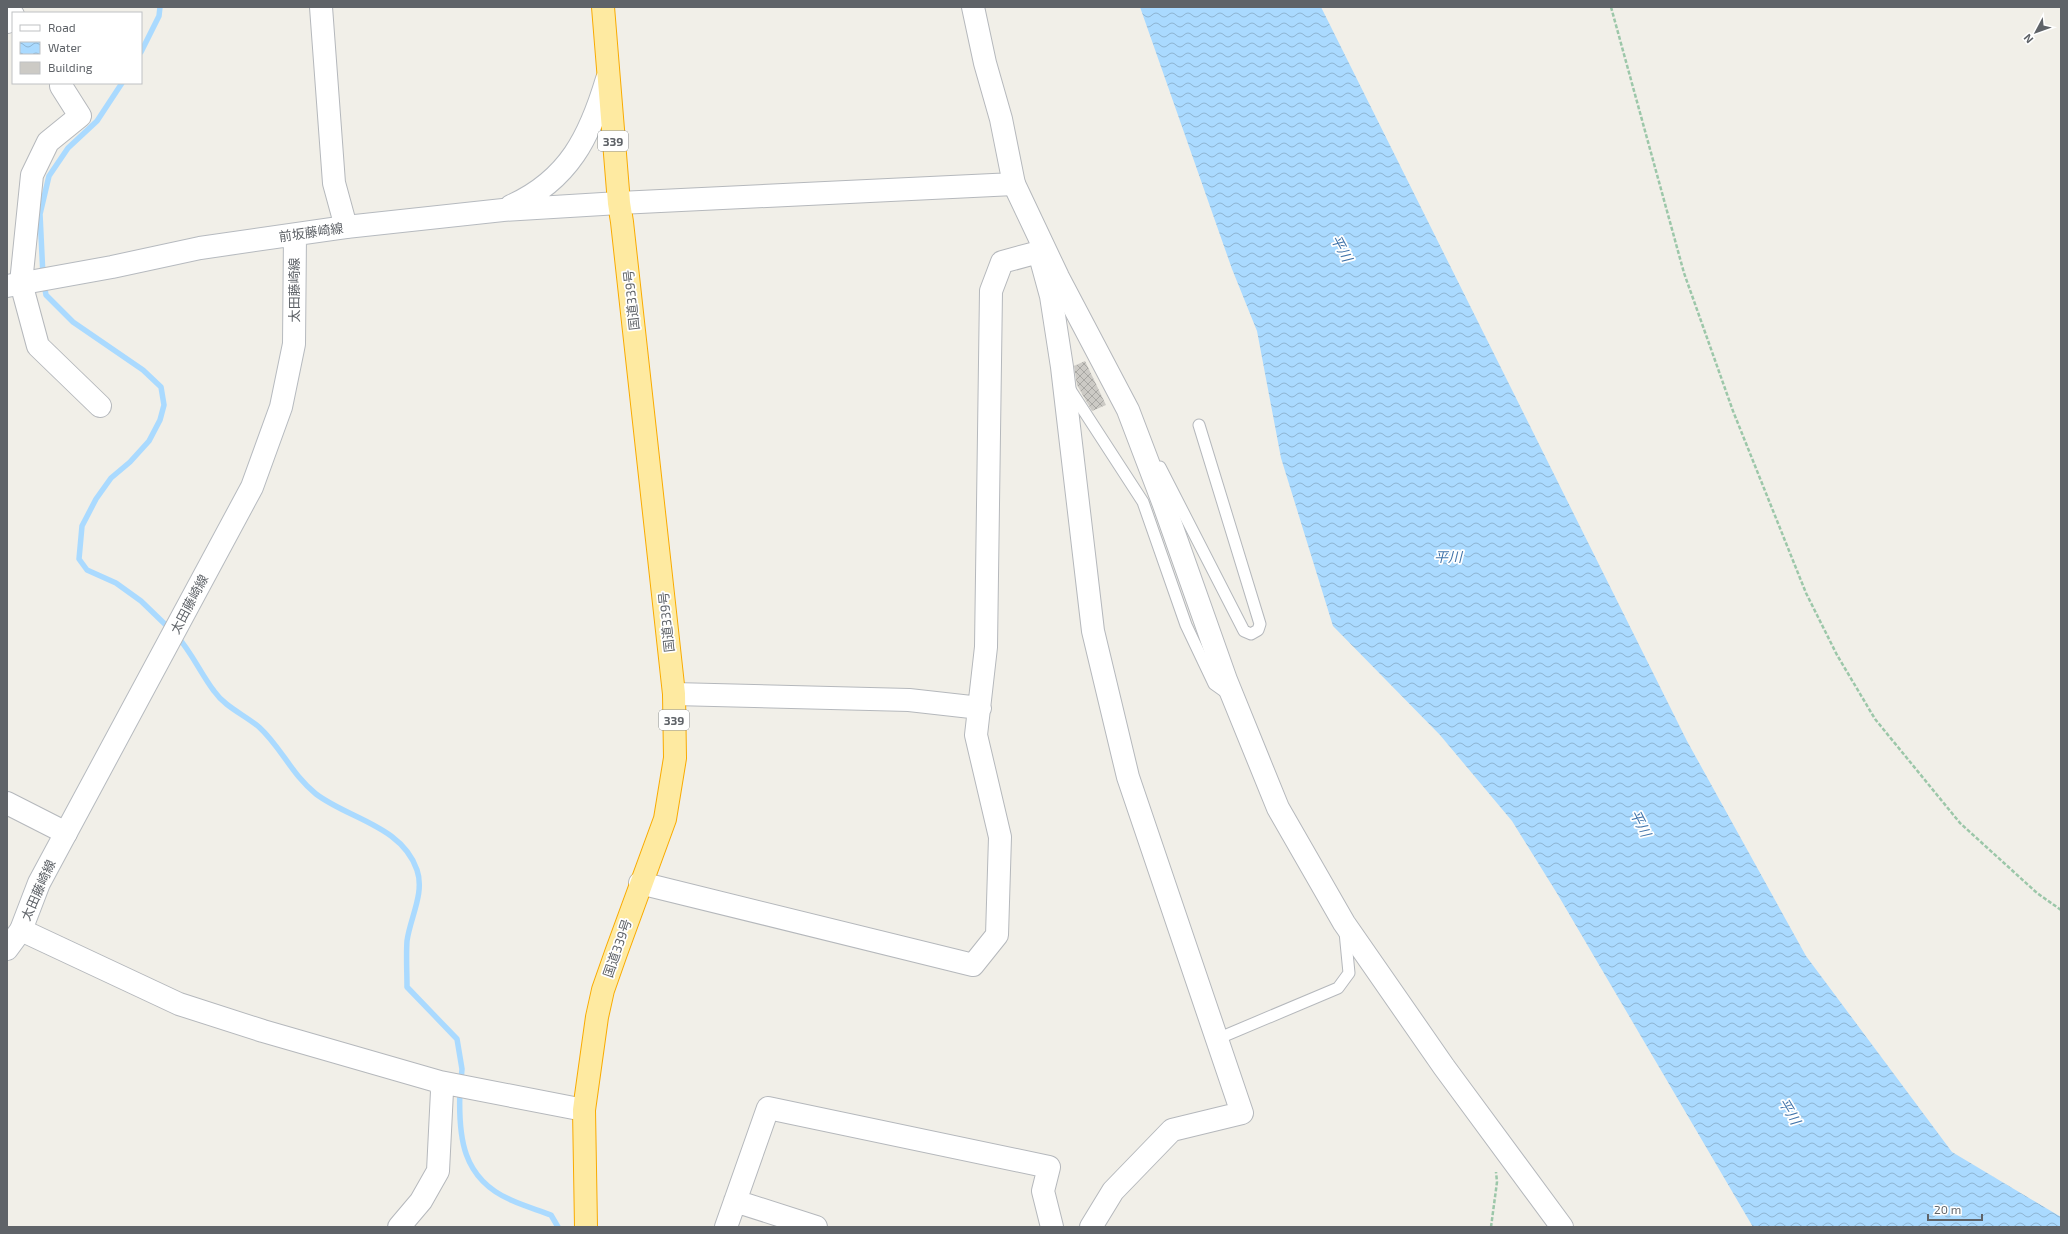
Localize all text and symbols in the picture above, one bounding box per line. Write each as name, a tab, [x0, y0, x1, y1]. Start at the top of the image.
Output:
legend	[12, 12, 142, 84]
north arrow	[2016, 12, 2056, 52]
text: Road	[48, 20, 76, 34]
text: N	[2021, 32, 2036, 46]
text: Water	[48, 40, 82, 54]
text: Building	[48, 60, 93, 74]
road number: 339	[598, 131, 628, 151]
street label: 前坂藤崎線	[278, 220, 344, 244]
water label: 平川	[1328, 232, 1357, 266]
street label: 太田藤崎線	[286, 257, 302, 323]
street label: 国道339号	[620, 269, 642, 331]
water label: 平川	[1434, 548, 1464, 565]
street label: 太田藤崎線	[167, 572, 211, 636]
street label: 国道339号	[655, 591, 677, 653]
road number: 339	[659, 710, 689, 730]
water label: 平川	[1627, 807, 1656, 841]
street label: 太田藤崎線	[17, 857, 59, 923]
street label: 国道339号	[600, 917, 634, 979]
water label: 平川	[1776, 1095, 1806, 1129]
scale bar	[1928, 1196, 1982, 1222]
text: 20 m	[1934, 1202, 1961, 1216]

